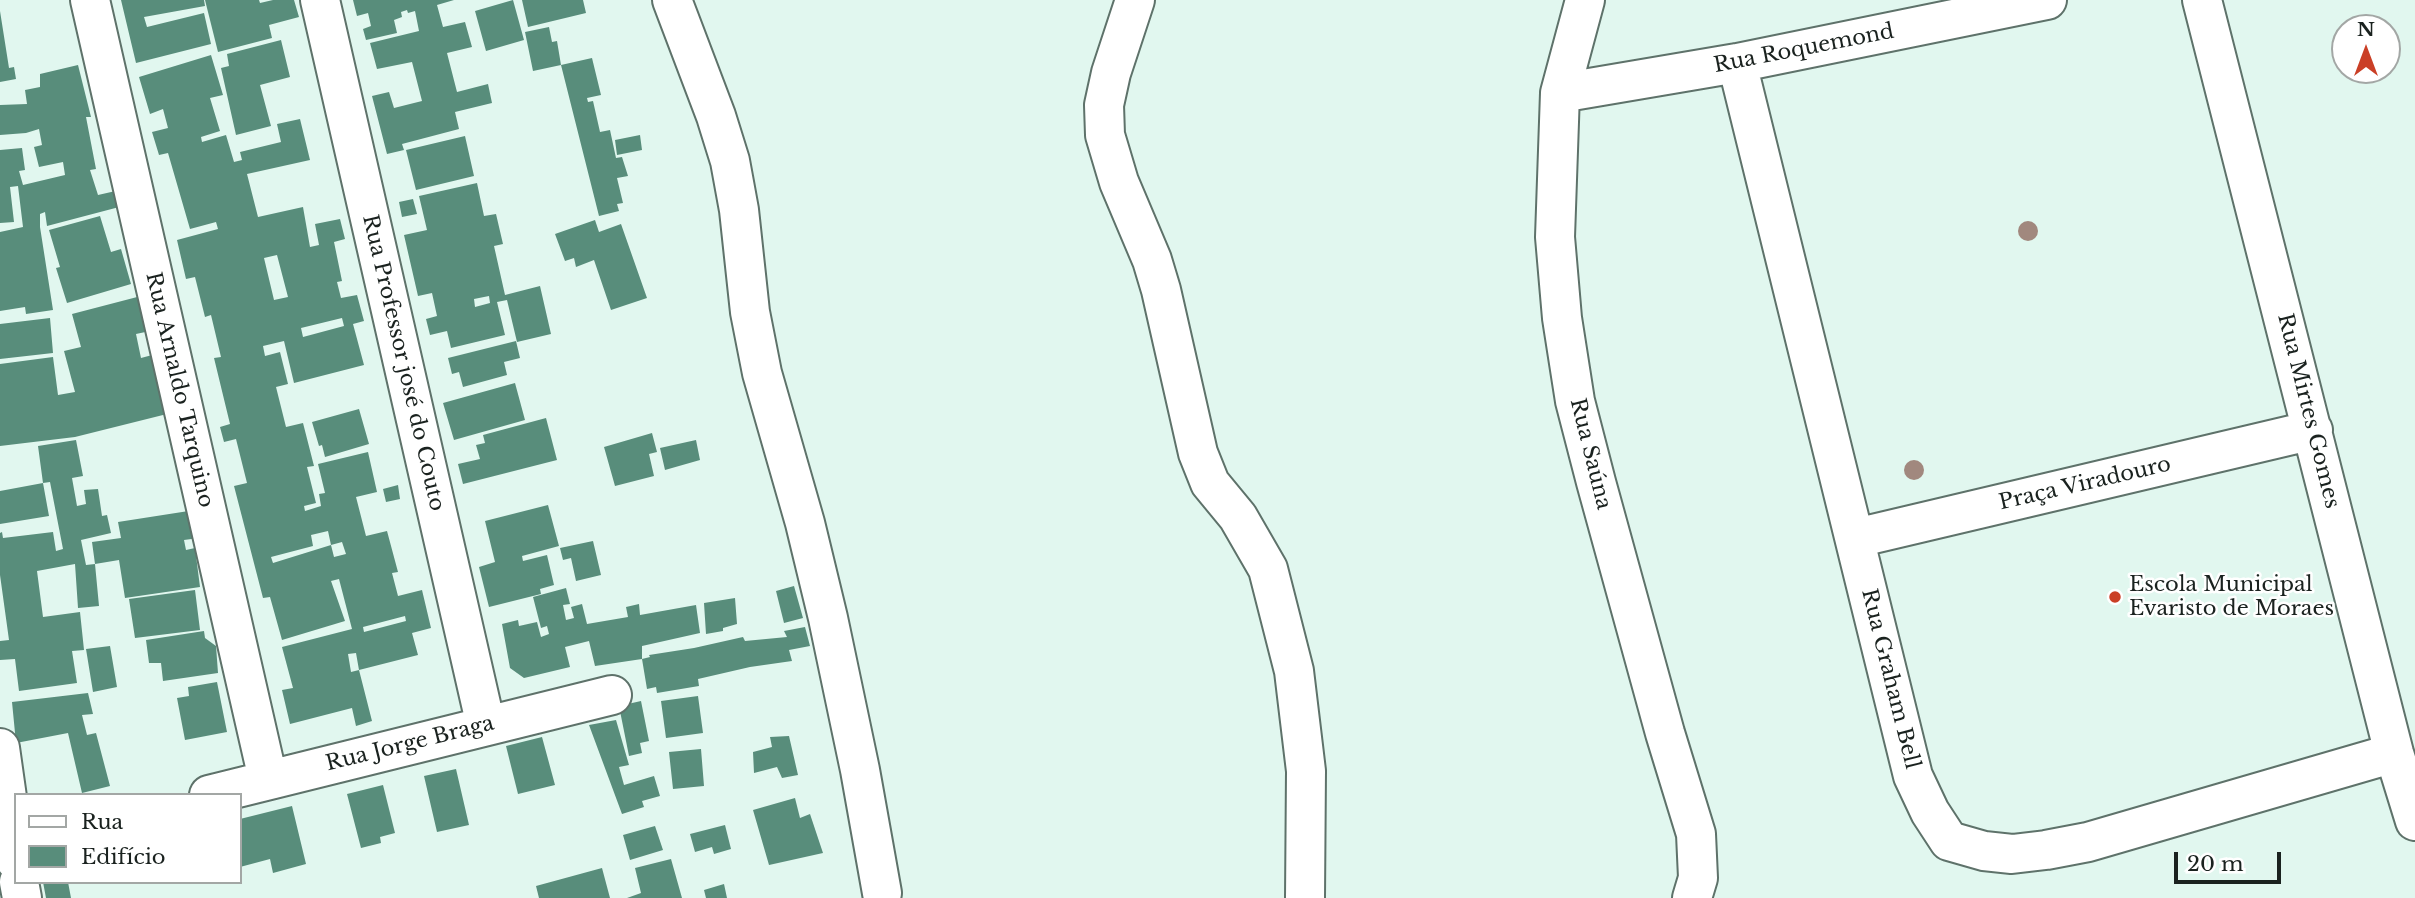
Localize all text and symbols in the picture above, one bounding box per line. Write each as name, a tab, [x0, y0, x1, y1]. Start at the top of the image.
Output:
north arrow	[2331, 14, 2401, 84]
text: N	[2357, 18, 2375, 41]
street label: Rua Roquemond	[1712, 19, 1896, 79]
street label: Rua Professor josé do Couto	[357, 212, 449, 514]
street label: Rua Arnaldo Tarquino	[140, 270, 218, 510]
street label: Rua Mirtes Gomes	[2272, 311, 2344, 511]
street label: Rua Saúna	[1564, 396, 1616, 512]
street label: Praça Viradouro	[1997, 452, 2173, 516]
place label: Escola Municipal Evaristo de Moraes	[2129, 572, 2334, 622]
street label: Rua Graham Bell	[1855, 586, 1925, 772]
marker: Escola Municipal Evaristo de Moraes	[2107, 589, 2123, 605]
street label: Rua Jorge Braga	[323, 711, 497, 777]
legend	[14, 793, 242, 884]
text: Rua	[81, 809, 123, 835]
scale bar	[2177, 838, 2284, 882]
text: Edifício	[81, 844, 166, 870]
text: 20 m	[2187, 851, 2244, 877]

